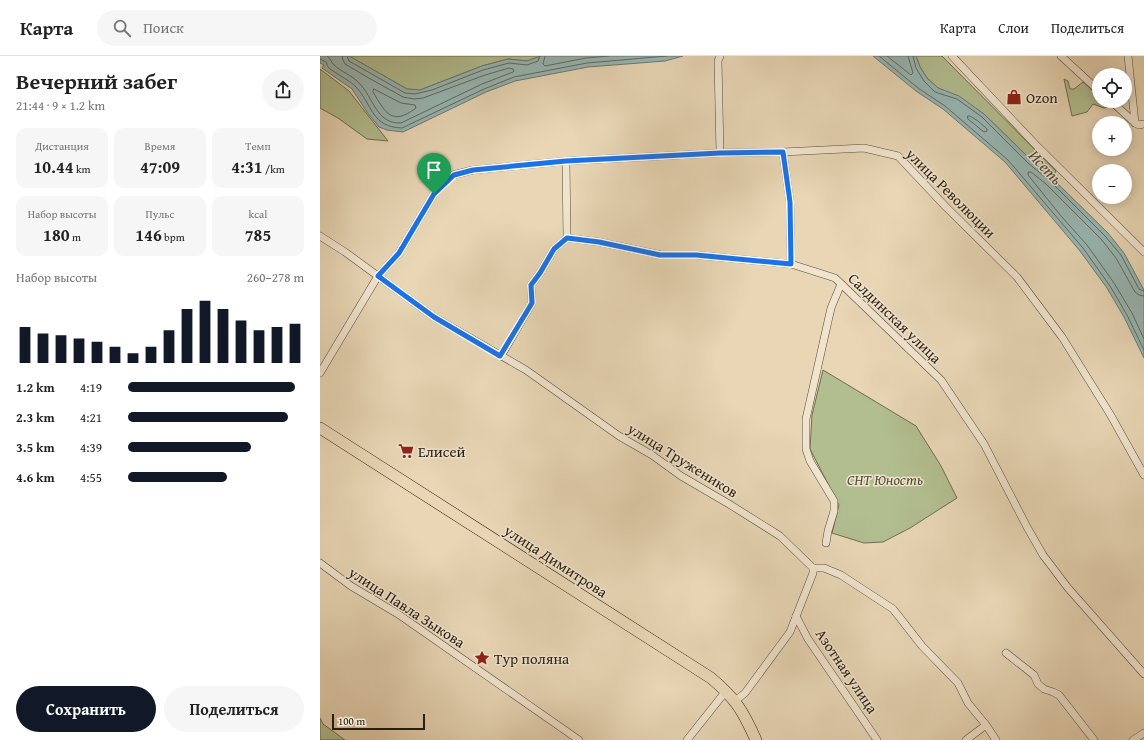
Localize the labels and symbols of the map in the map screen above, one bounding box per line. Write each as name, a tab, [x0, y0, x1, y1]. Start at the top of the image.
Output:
place label: Ozon	[1026, 87, 1058, 108]
shop icon: Ozon	[1005, 88, 1023, 106]
street label: улица Революции	[901, 143, 1001, 243]
water label: Исеть	[1023, 144, 1069, 190]
pin	[417, 153, 451, 194]
street label: Салдинская улица	[844, 268, 947, 369]
street label: улица Тружеников	[623, 417, 742, 502]
place label: Елисей	[418, 441, 465, 462]
supermarket icon: Елисей	[397, 442, 415, 460]
park label: СНТ Юность	[847, 469, 923, 490]
street label: улица Димитрова	[499, 519, 612, 603]
street label: улица Павла Зыкова	[344, 561, 470, 653]
street label: Азотная улица	[811, 625, 884, 718]
place label: Тур поляна	[494, 648, 570, 669]
place icon: Тур поляна	[473, 649, 491, 667]
scale bar	[332, 712, 425, 731]

